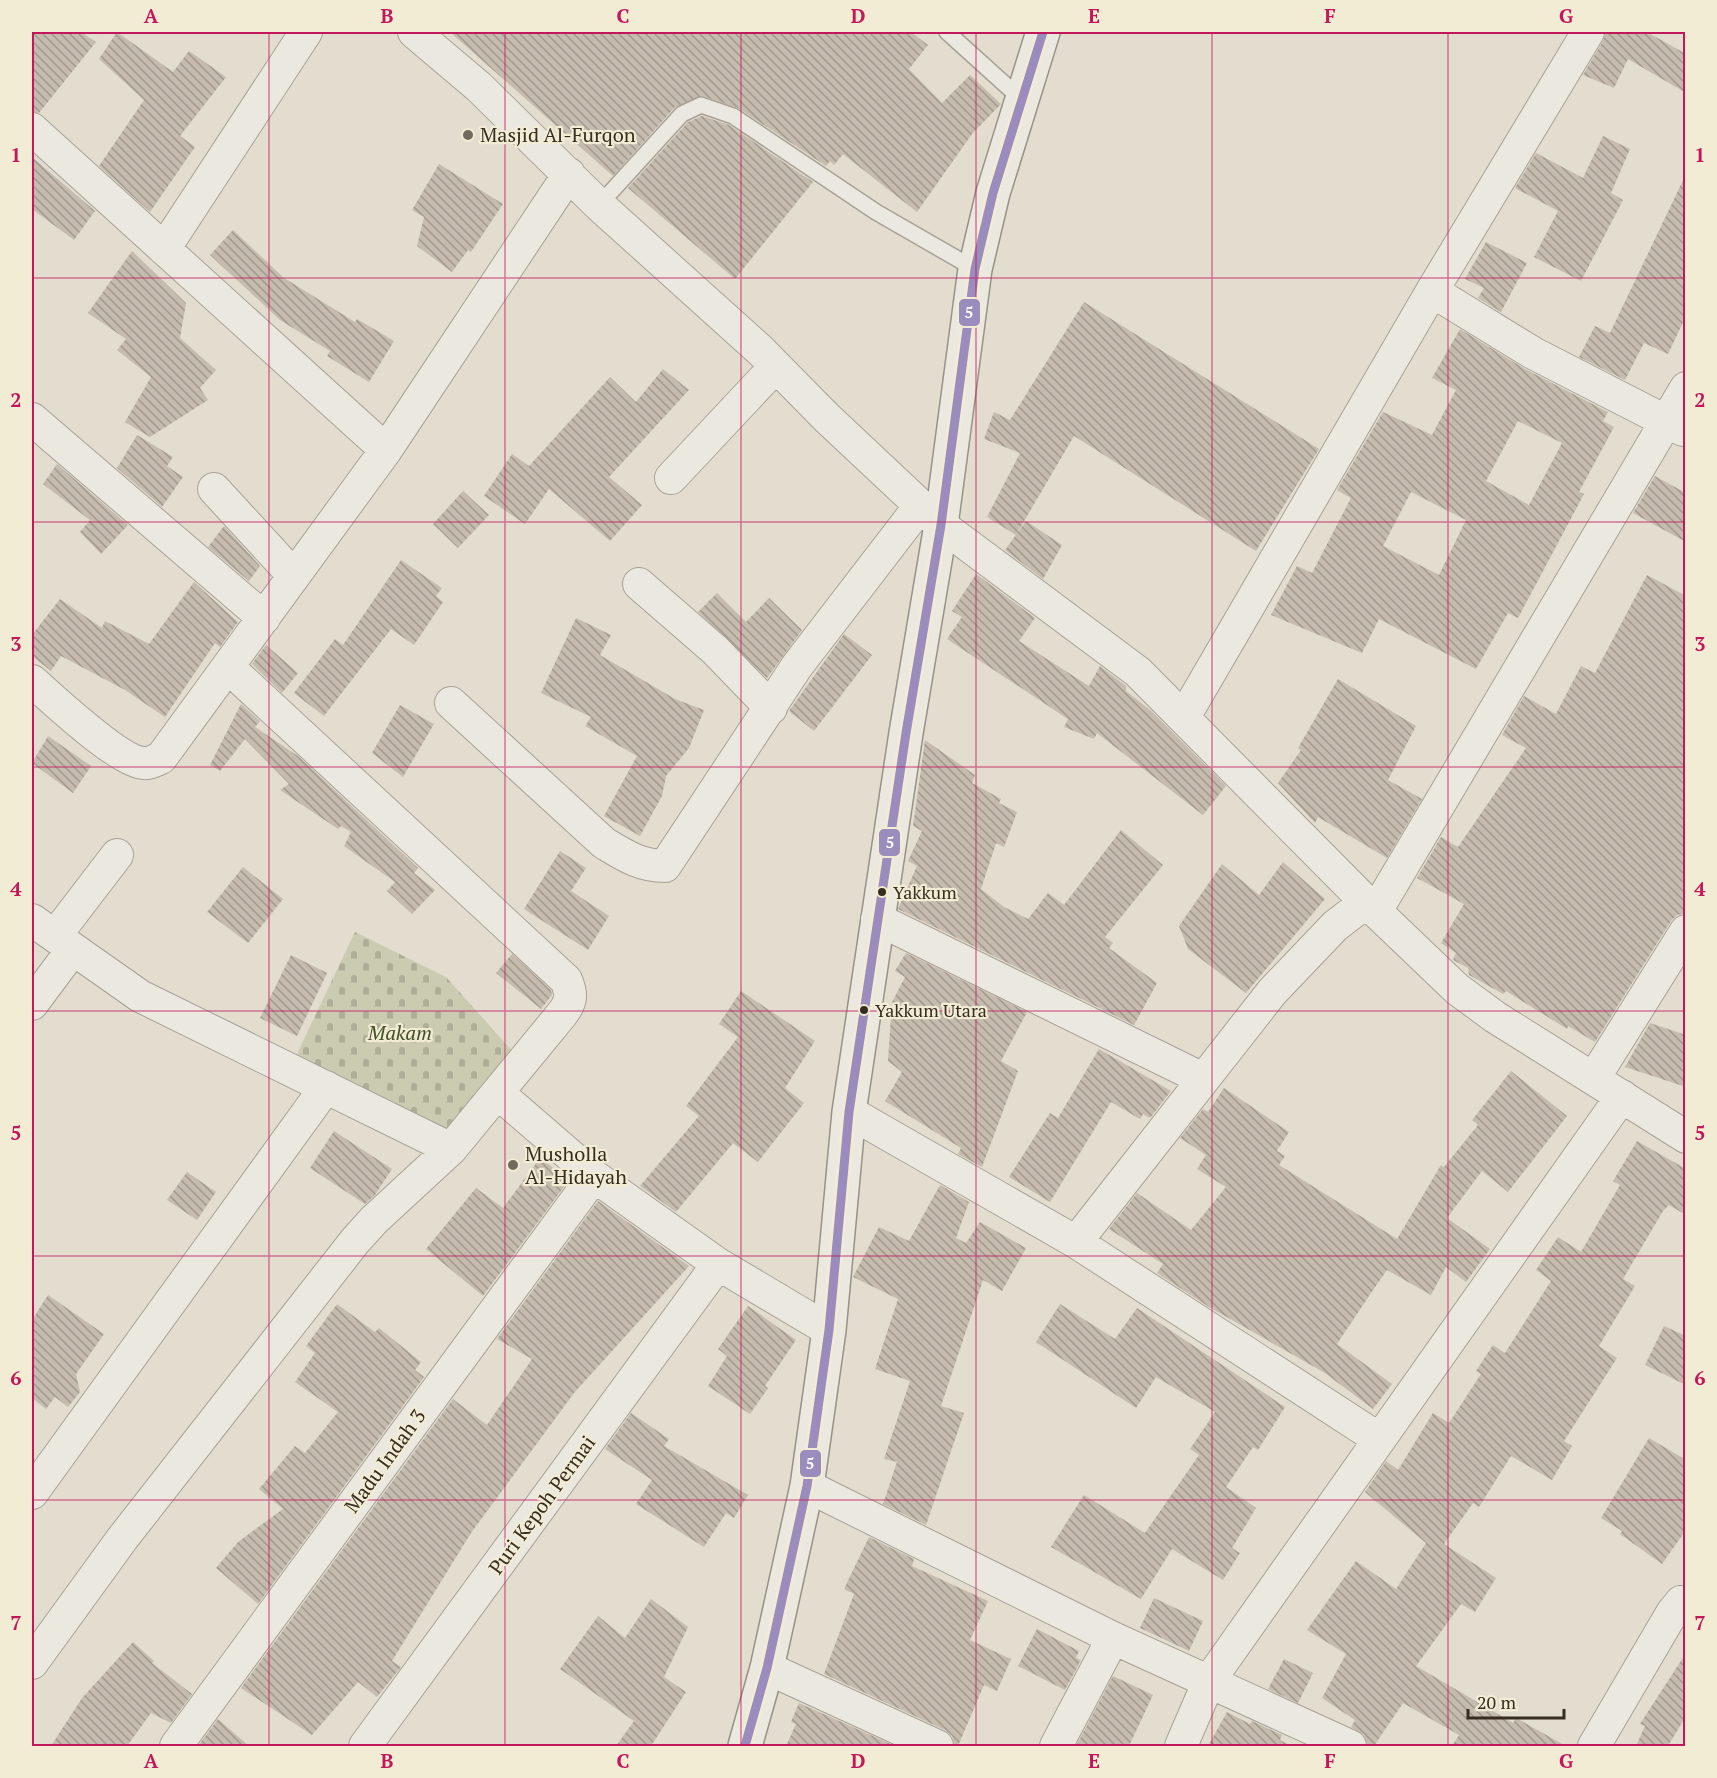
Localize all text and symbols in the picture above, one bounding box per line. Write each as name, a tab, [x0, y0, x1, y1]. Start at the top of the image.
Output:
text: A	[144, 2, 159, 29]
text: B	[381, 2, 394, 29]
text: C	[616, 2, 630, 29]
text: D	[851, 2, 865, 29]
text: E	[1088, 2, 1100, 29]
text: F	[1324, 2, 1336, 29]
text: G	[1559, 2, 1573, 29]
place label: Masjid Al-Furqon	[480, 121, 636, 148]
marker: Masjid Al-Furqon	[461, 128, 475, 142]
text: 1	[10, 141, 22, 168]
text: 1	[1694, 141, 1706, 168]
line badge: 5	[958, 298, 981, 327]
text: 5	[964, 301, 974, 323]
text: 2	[10, 386, 22, 413]
text: 2	[1694, 386, 1706, 413]
text: 3	[10, 630, 22, 657]
text: 3	[1694, 630, 1706, 657]
line badge: 5	[878, 828, 901, 857]
text: 5	[885, 831, 895, 853]
text: 4	[10, 875, 22, 902]
text: 4	[1694, 875, 1706, 902]
place label: Yakkum	[893, 880, 957, 904]
marker: Yakkum	[876, 886, 888, 898]
place label: Yakkum Utara	[875, 998, 987, 1022]
marker: Yakkum Utara	[858, 1004, 870, 1016]
park label: Makam	[367, 1019, 432, 1046]
text: 5	[10, 1119, 22, 1146]
text: 5	[1694, 1119, 1706, 1146]
place label: Musholla Al-Hidayah	[525, 1140, 627, 1190]
marker: Musholla Al-Hidayah	[506, 1158, 520, 1172]
text: 6	[10, 1364, 22, 1391]
text: 6	[1694, 1364, 1706, 1391]
street label: Madu Indah 3	[338, 1403, 431, 1518]
street label: Puri Kepoh Permai	[482, 1430, 601, 1580]
line badge: 5	[799, 1449, 822, 1478]
text: 5	[805, 1452, 815, 1474]
text: 7	[10, 1609, 22, 1636]
text: 7	[1694, 1609, 1706, 1636]
scale bar	[1468, 1682, 1564, 1720]
text: 20 m	[1477, 1690, 1517, 1714]
text: A	[144, 1747, 159, 1774]
text: B	[381, 1747, 394, 1774]
text: C	[616, 1747, 630, 1774]
text: D	[851, 1747, 865, 1774]
text: E	[1088, 1747, 1100, 1774]
text: F	[1324, 1747, 1336, 1774]
text: G	[1559, 1747, 1573, 1774]

